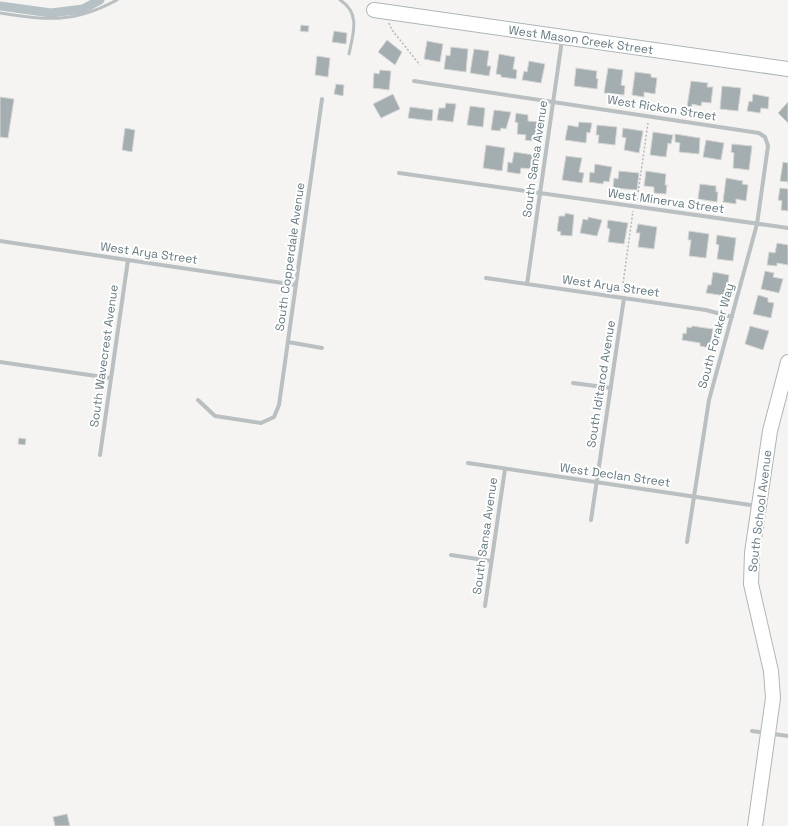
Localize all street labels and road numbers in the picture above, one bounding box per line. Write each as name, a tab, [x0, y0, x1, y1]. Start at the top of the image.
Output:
street label: West Mason Creek Street	[508, 22, 654, 58]
street label: West Rickon Street	[606, 91, 718, 125]
street label: South Sansa Avenue	[519, 99, 551, 219]
street label: South Copperdale Avenue	[272, 182, 308, 332]
street label: West Minerva Street	[607, 185, 725, 217]
street label: West Arya Street	[99, 238, 199, 268]
street label: West Arya Street	[561, 271, 661, 301]
street label: South Foraker Way	[694, 282, 738, 390]
street label: South Wavecrest Avenue	[86, 284, 122, 428]
street label: South Iditarod Avenue	[583, 319, 619, 449]
street label: South School Avenue	[745, 449, 775, 573]
street label: West Declan Street	[559, 459, 671, 491]
street label: South Sansa Avenue	[469, 476, 501, 596]

